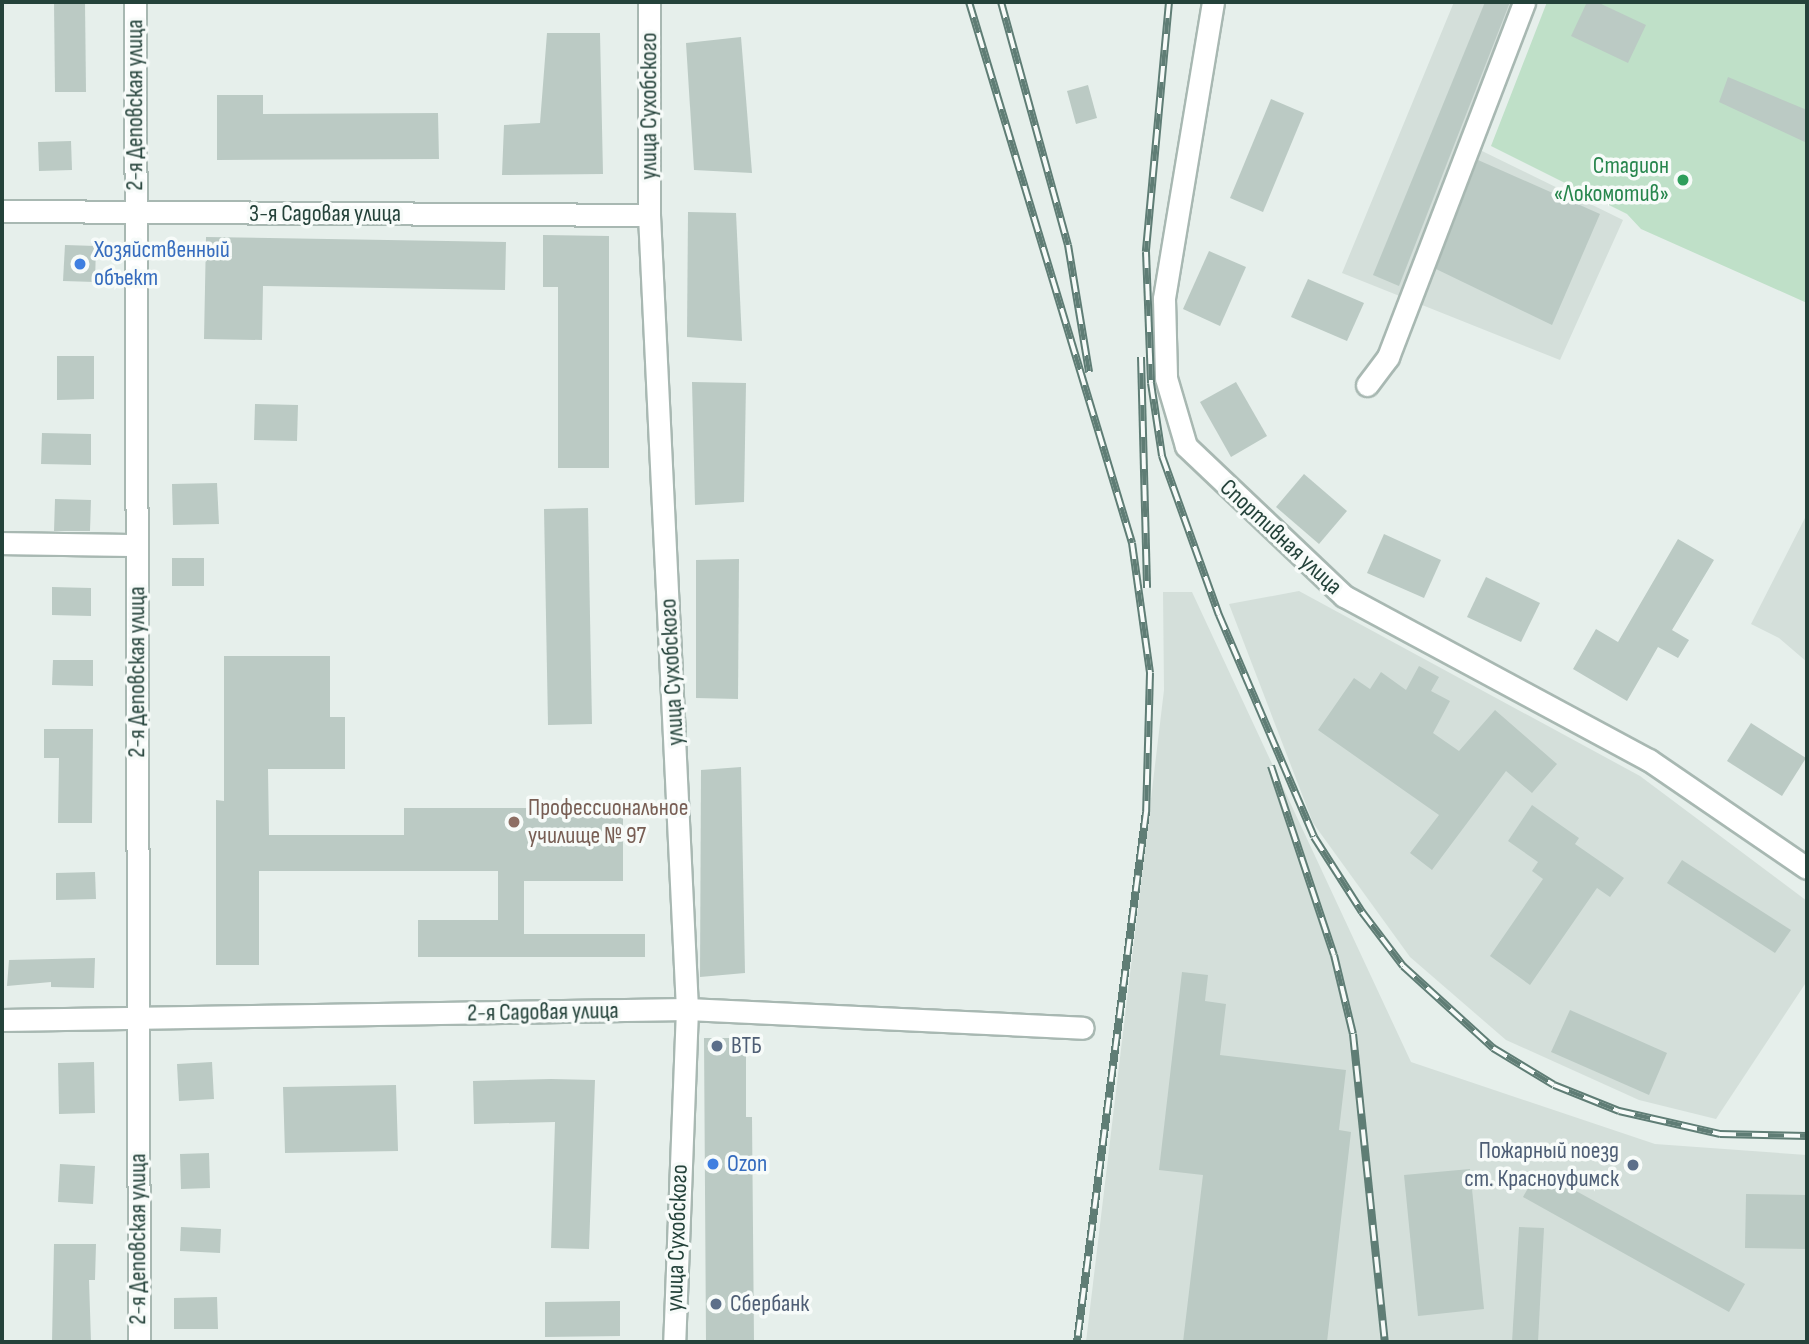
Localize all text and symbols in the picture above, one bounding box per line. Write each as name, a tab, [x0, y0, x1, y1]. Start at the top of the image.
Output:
street label: 2-я Деповская улица	[121, 19, 149, 191]
street label: улица Сухобского	[635, 32, 663, 180]
place label: Стадион «Локомотив»	[1554, 152, 1669, 208]
marker: Стадион «Локомотив»	[1675, 172, 1691, 188]
street label: 3-я Садовая улица	[249, 200, 401, 228]
place label: Хозяйственный объект	[94, 236, 230, 292]
marker: Хозяйственный объект	[72, 256, 88, 272]
street label: Спортивная улица	[1214, 473, 1348, 601]
street label: 2-я Деповская улица	[123, 586, 151, 758]
street label: улица Сухобского	[654, 598, 690, 746]
place label: Профессиональное училище № 97	[528, 794, 688, 850]
marker: Профессиональное училище № 97	[506, 814, 522, 830]
street label: 2-я Садовая улица	[467, 996, 619, 1028]
place label: ВТБ	[731, 1032, 762, 1060]
marker: ВТБ	[709, 1038, 725, 1054]
place label: Пожарный поезд ст. Красноуфимск	[1464, 1137, 1619, 1193]
place label: Ozon	[727, 1150, 767, 1178]
street label: 2-я Деповская улица	[124, 1153, 152, 1325]
marker: Ozon	[705, 1156, 721, 1172]
marker: Пожарный поезд ст. Красноуфимск	[1625, 1157, 1641, 1173]
street label: улица Сухобского	[660, 1164, 694, 1312]
place label: Сбербанк	[730, 1290, 809, 1318]
marker: Сбербанк	[708, 1296, 724, 1312]

